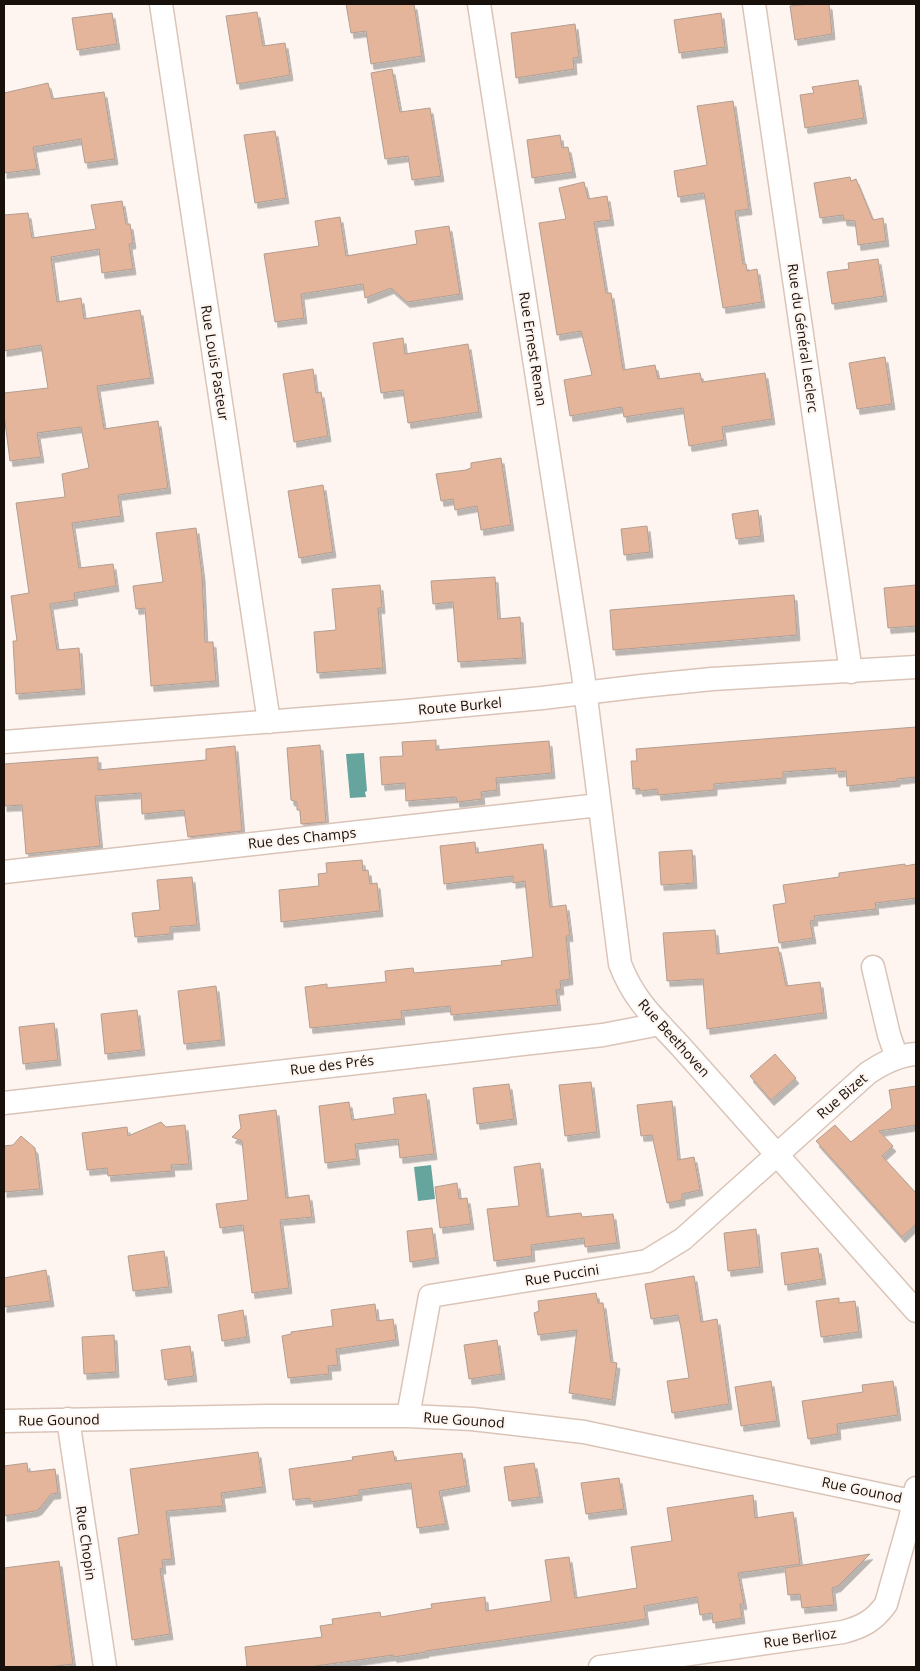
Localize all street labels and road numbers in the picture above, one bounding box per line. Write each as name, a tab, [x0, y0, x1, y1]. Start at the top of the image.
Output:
street label: Rue du Général Leclerc	[784, 262, 823, 414]
street label: Rue Ernest Renan	[515, 290, 552, 407]
street label: Rue Louis Pasteur	[197, 304, 234, 422]
street label: Route Burkel	[417, 692, 503, 719]
street label: Rue des Champs	[247, 822, 357, 853]
street label: Rue Beethoven	[634, 995, 715, 1081]
street label: Rue des Prés	[289, 1050, 375, 1079]
street label: Rue Bizet	[813, 1069, 871, 1123]
street label: Rue Puccini	[523, 1259, 600, 1290]
street label: Rue Gounod	[423, 1407, 505, 1432]
street label: Rue Gounod	[18, 1409, 100, 1430]
street label: Rue Gounod	[820, 1472, 904, 1507]
street label: Rue Chopin	[72, 1504, 101, 1582]
street label: Rue Berlioz	[762, 1623, 838, 1652]

